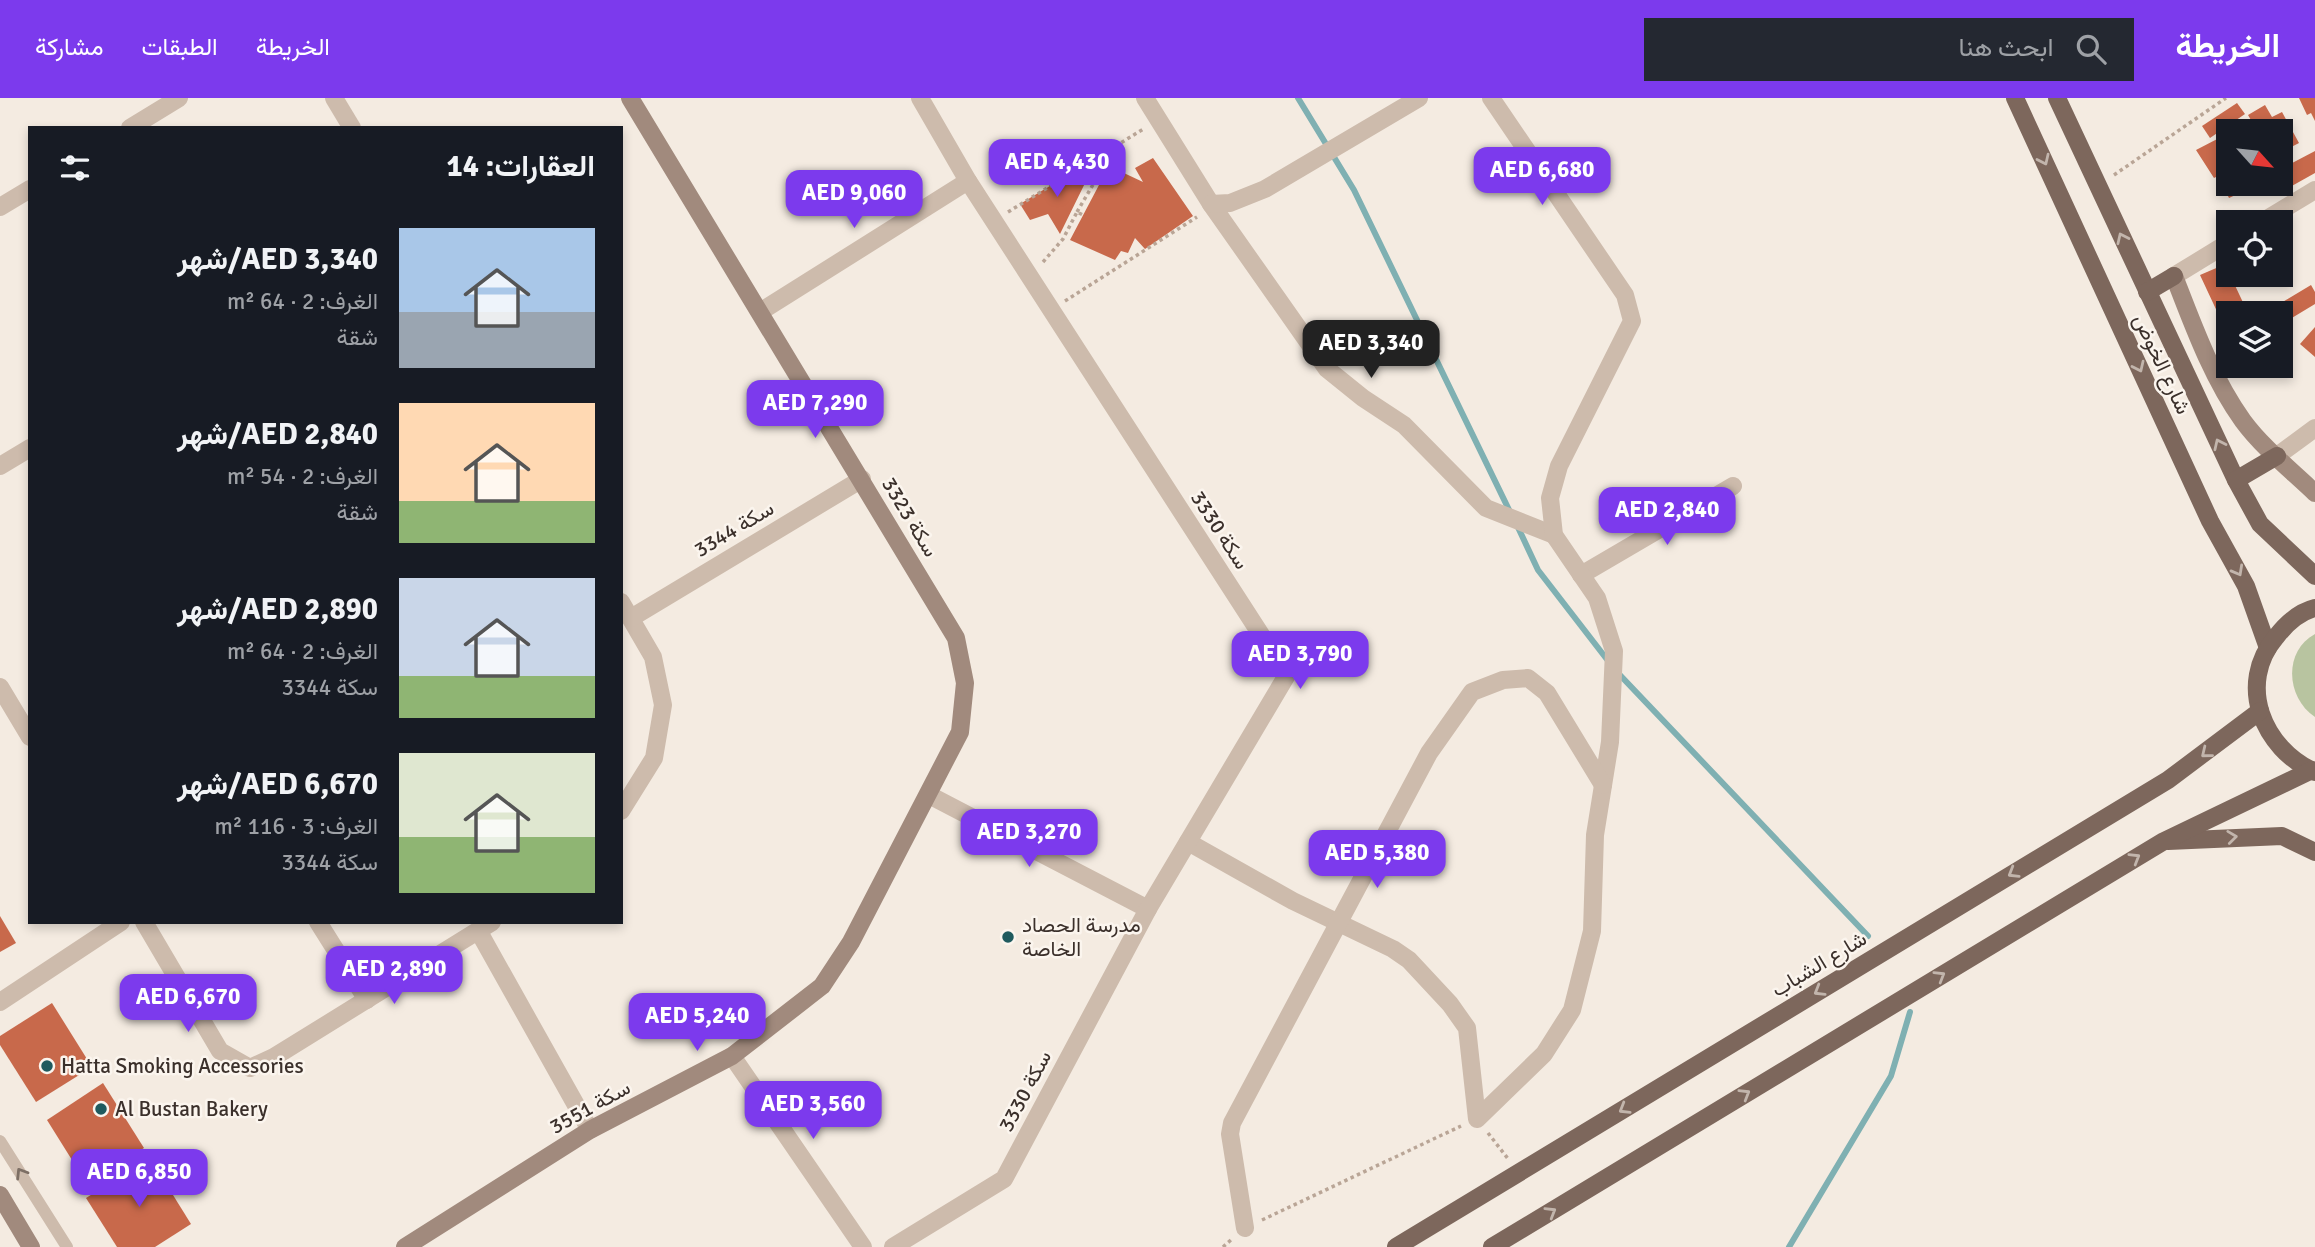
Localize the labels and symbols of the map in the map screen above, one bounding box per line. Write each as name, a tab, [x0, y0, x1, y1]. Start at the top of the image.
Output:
north arrow	[2216, 119, 2292, 196]
pin: AED 4,430	[977, 140, 1137, 199]
pin: AED 6,680	[1462, 148, 1622, 207]
one-way arrow	[2035, 153, 2049, 165]
pin: AED 9,060	[774, 170, 934, 230]
one-way arrow	[2116, 233, 2130, 245]
street label: شارع الخوض	[2127, 310, 2197, 419]
pin: AED 3,340	[1291, 320, 1451, 380]
one-way arrow	[2131, 360, 2145, 372]
pin: AED 7,290	[735, 380, 895, 440]
one-way arrow	[2213, 439, 2227, 451]
street label: سكة 3323	[876, 473, 944, 561]
street label: سكة 3330	[1185, 486, 1255, 574]
pin: AED 2,840	[1587, 488, 1747, 547]
street label: سكة 3344	[690, 495, 778, 563]
one-way arrow	[2230, 564, 2243, 576]
pin: AED 3,790	[1220, 632, 1380, 691]
one-way arrow	[2202, 745, 2215, 757]
pin: AED 3,270	[949, 810, 1109, 869]
one-way arrow	[2226, 829, 2238, 844]
pin: AED 5,380	[1297, 830, 1457, 890]
one-way arrow	[2127, 854, 2140, 867]
one-way arrow	[2008, 865, 2021, 878]
place label: مدرسة الحصاد الخاصة	[1022, 912, 1141, 962]
street label: شارع الشباب	[1767, 925, 1872, 1003]
marker: مدرسة الحصاد الخاصة	[1000, 929, 1016, 945]
pin: AED 2,890	[314, 946, 474, 1006]
one-way arrow	[1933, 972, 1946, 985]
pin: AED 6,670	[108, 974, 268, 1034]
one-way arrow	[1813, 982, 1826, 995]
pin: AED 5,240	[617, 993, 777, 1053]
street label: سكة 3330	[993, 1046, 1057, 1136]
place label: Hatta Smoking Accessories	[61, 1053, 304, 1079]
marker: Hatta Smoking Accessories	[39, 1058, 55, 1074]
street label: سكة 3551	[545, 1074, 635, 1140]
pin: AED 3,560	[733, 1082, 893, 1141]
one-way arrow	[1738, 1089, 1751, 1102]
place label: Al Bustan Bakery	[115, 1096, 268, 1122]
one-way arrow	[1619, 1100, 1632, 1113]
marker: Al Bustan Bakery	[93, 1101, 109, 1117]
pin: AED 6,850	[59, 1150, 219, 1209]
one-way arrow	[16, 1168, 29, 1181]
one-way arrow	[1543, 1207, 1556, 1220]

